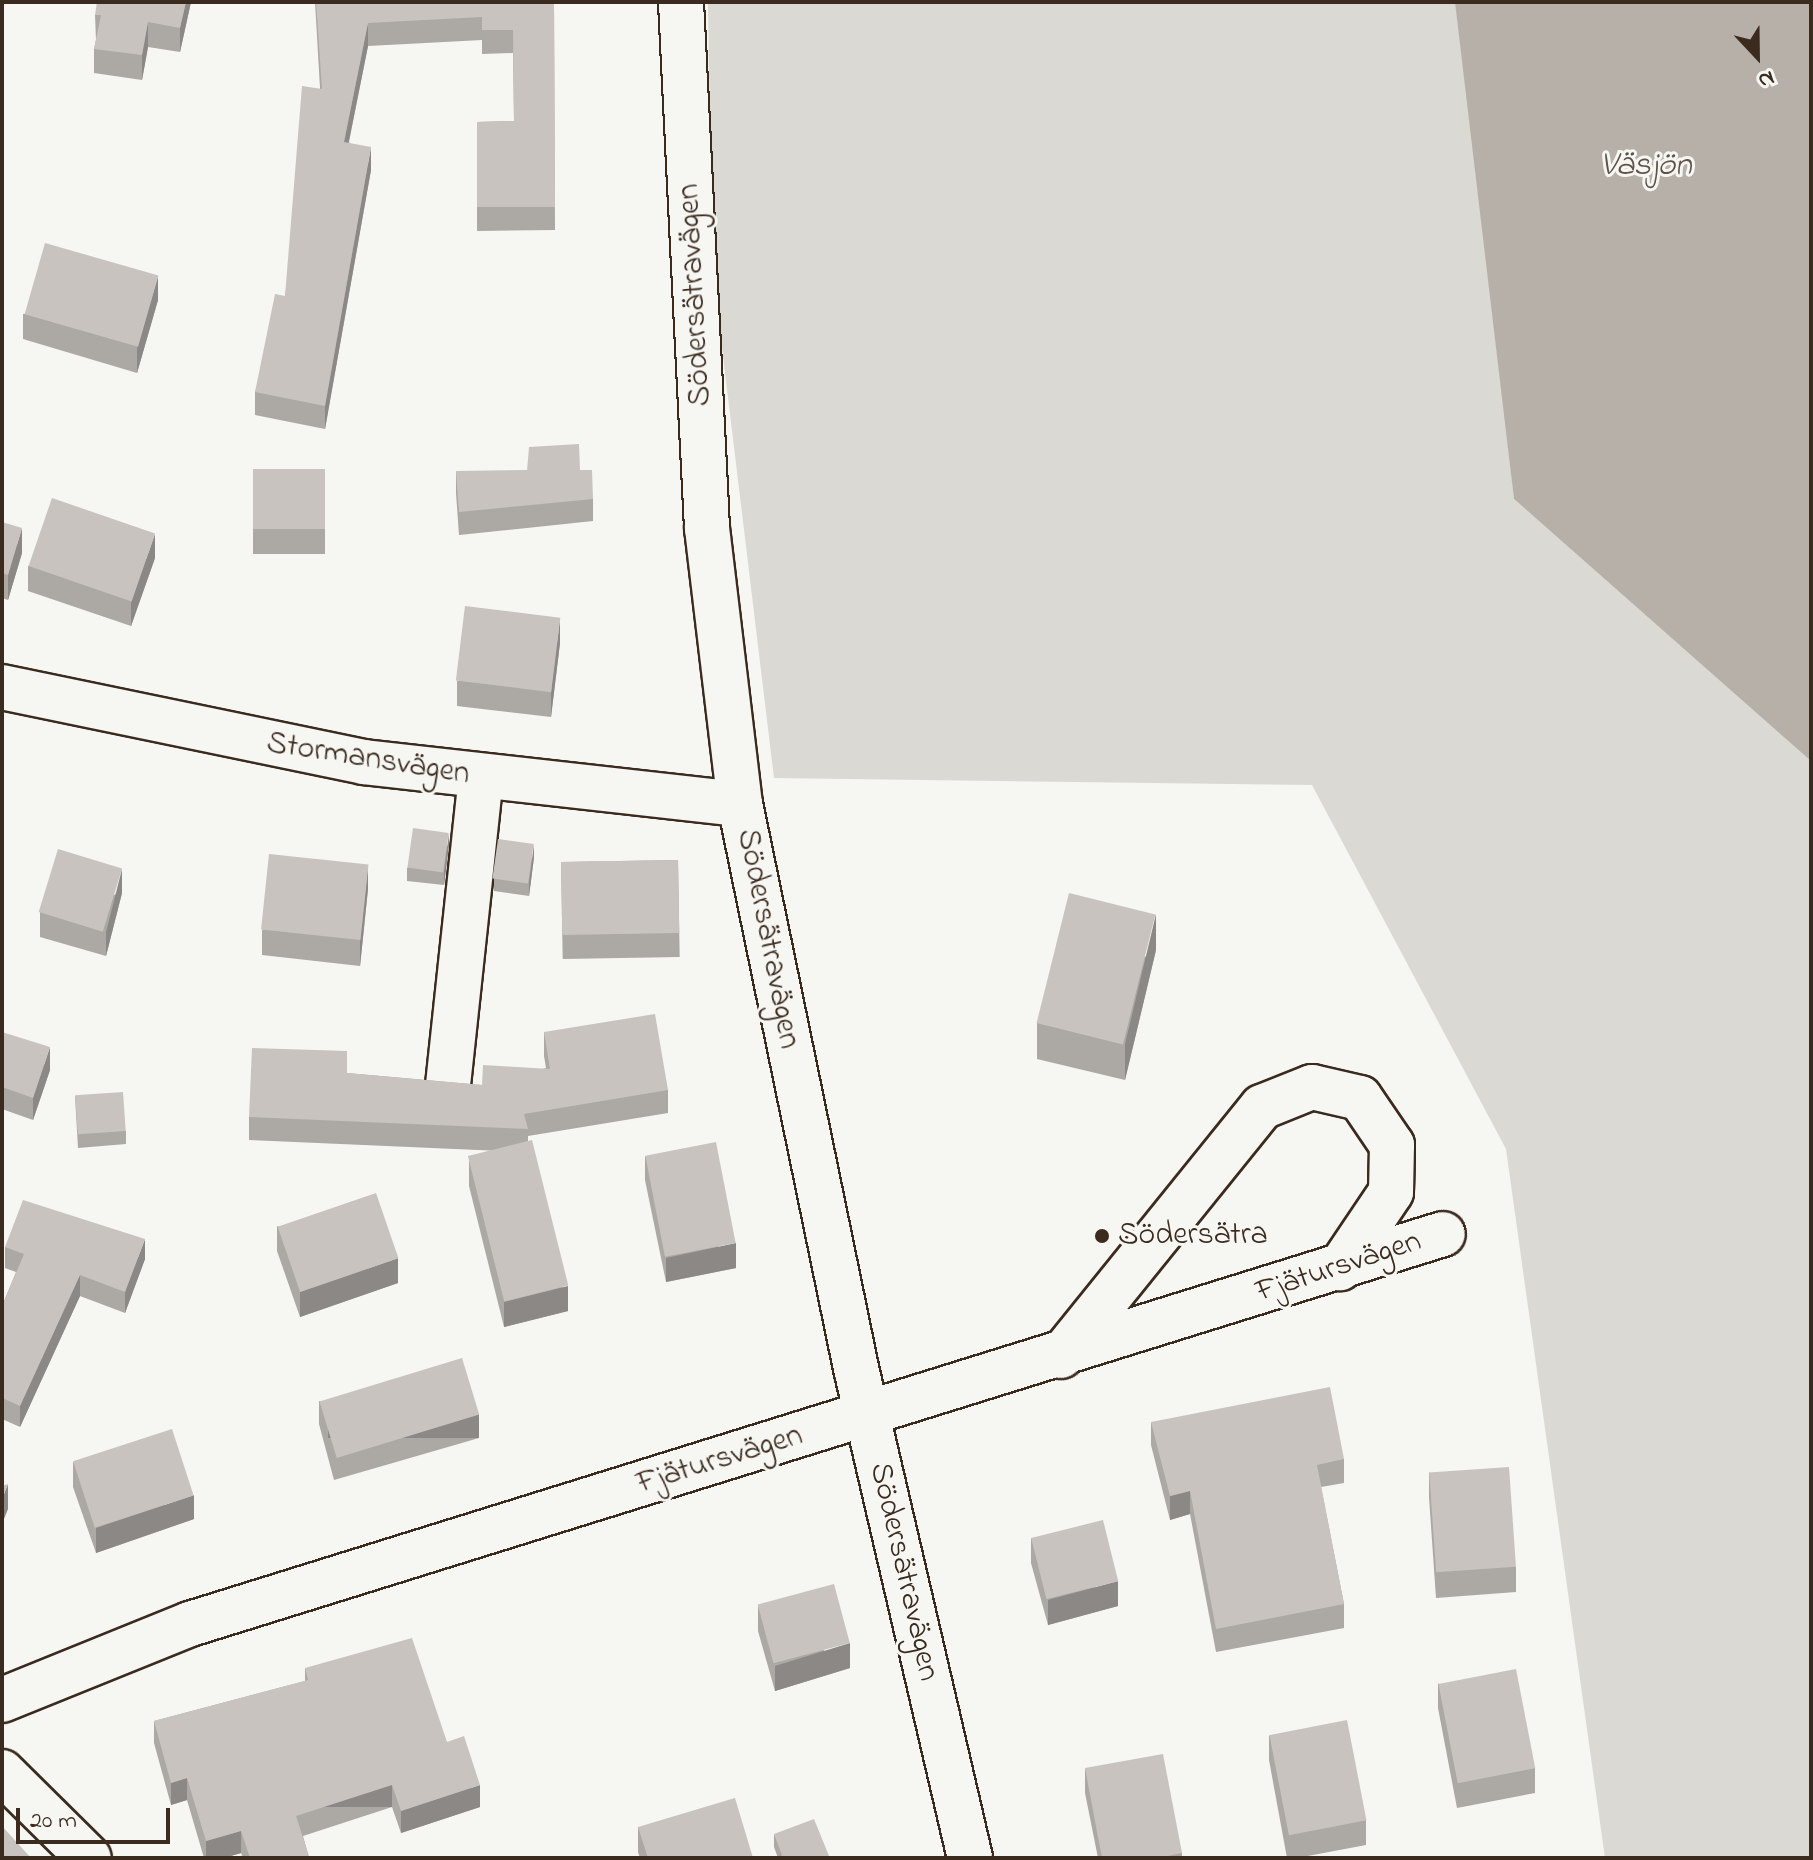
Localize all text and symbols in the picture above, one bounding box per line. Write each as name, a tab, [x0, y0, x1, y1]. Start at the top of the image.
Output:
north arrow	[1717, 16, 1797, 96]
text: N	[1753, 61, 1779, 96]
water label: Väsjön	[1600, 147, 1692, 187]
street label: Södersätravägen	[671, 183, 721, 407]
street label: Stormansvägen	[264, 725, 472, 795]
street label: Södersätravägen	[727, 826, 807, 1052]
place label: Södersätra	[1118, 1217, 1268, 1255]
street label: Fjätursvägen	[1251, 1223, 1427, 1313]
marker: Södersätra	[1093, 1227, 1111, 1245]
street label: Fjätursvägen	[632, 1418, 808, 1504]
street label: Södersätravägen	[859, 1459, 947, 1685]
scale bar	[20, 1792, 174, 1842]
text: 20 m	[30, 1804, 77, 1839]

